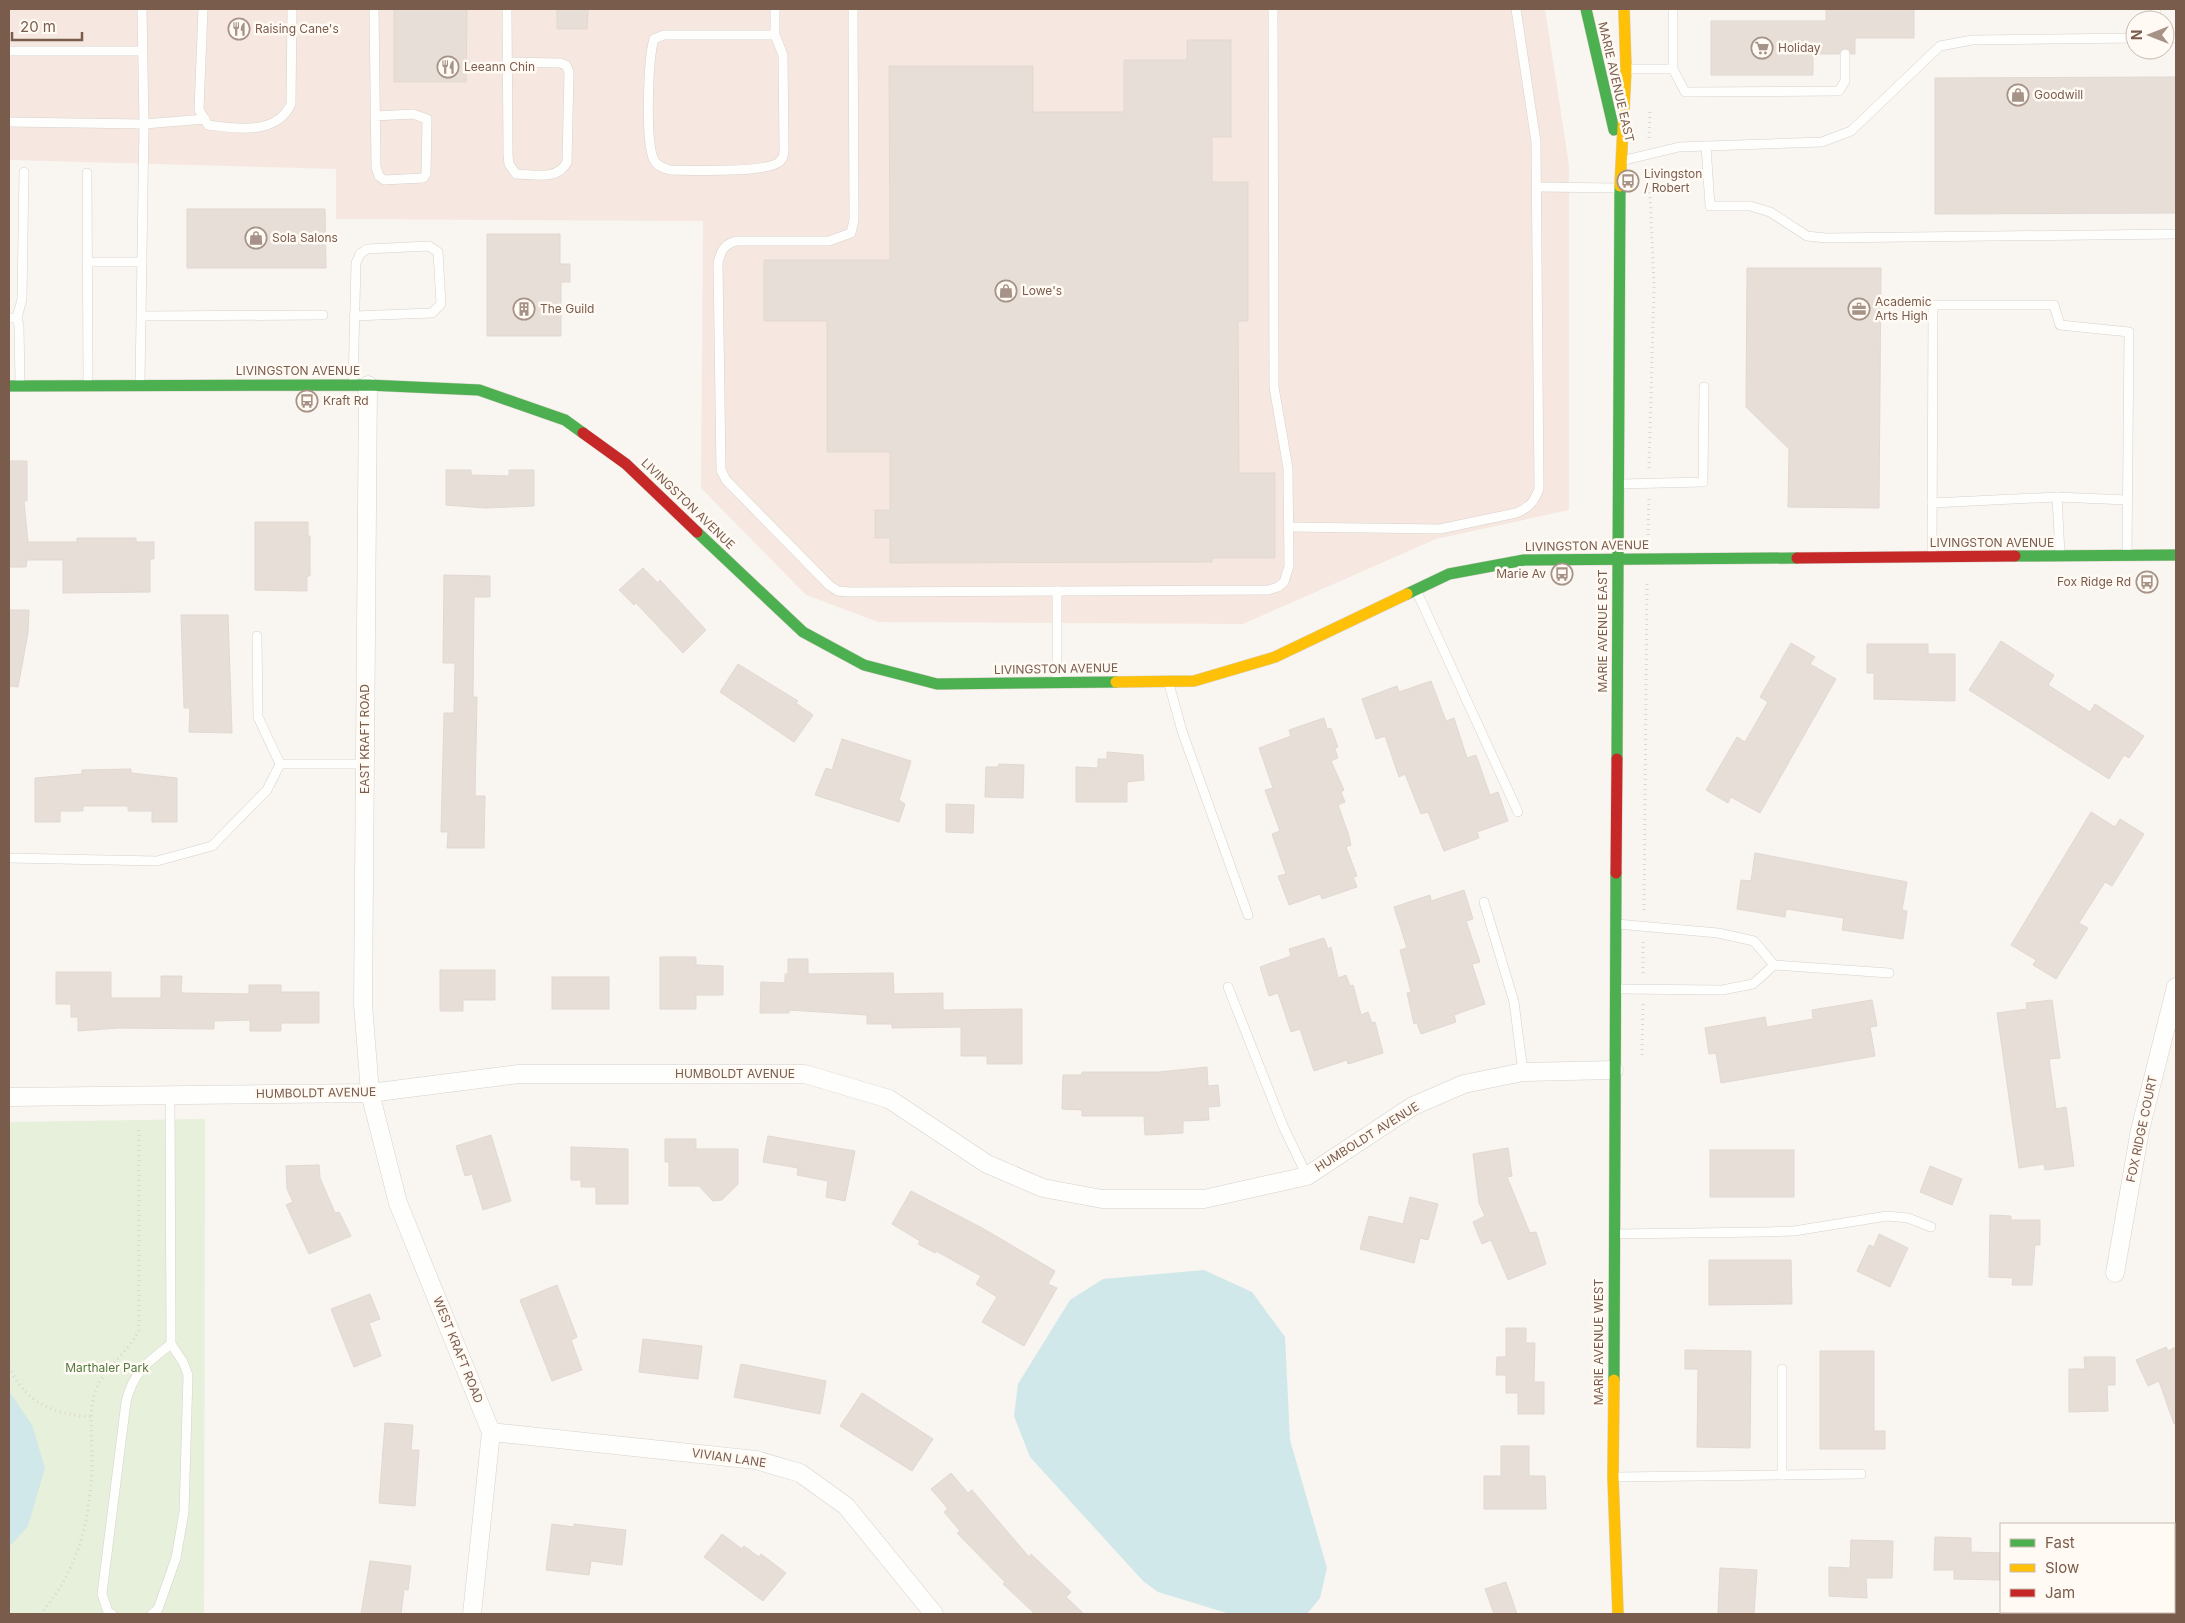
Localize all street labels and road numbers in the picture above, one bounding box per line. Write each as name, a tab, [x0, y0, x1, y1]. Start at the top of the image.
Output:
street label: MARIE AVENUE EAST	[1595, 20, 1638, 144]
street label: LIVINGSTON AVENUE	[236, 363, 360, 378]
street label: LIVINGSTON AVENUE	[638, 455, 738, 552]
street label: LIVINGSTON AVENUE	[1930, 535, 2054, 550]
street label: LIVINGSTON AVENUE	[1525, 537, 1649, 554]
street label: MARIE AVENUE EAST	[1595, 569, 1610, 693]
street label: LIVINGSTON AVENUE	[994, 660, 1118, 677]
street label: EAST KRAFT ROAD	[357, 684, 372, 794]
street label: HUMBOLDT AVENUE	[675, 1066, 795, 1081]
street label: FOX RIDGE COURT	[2123, 1074, 2160, 1184]
street label: HUMBOLDT AVENUE	[256, 1084, 376, 1101]
street label: HUMBOLDT AVENUE	[1312, 1098, 1422, 1175]
street label: MARIE AVENUE WEST	[1591, 1278, 1606, 1405]
street label: WEST KRAFT ROAD	[430, 1294, 487, 1405]
street label: VIVIAN LANE	[691, 1445, 767, 1470]

